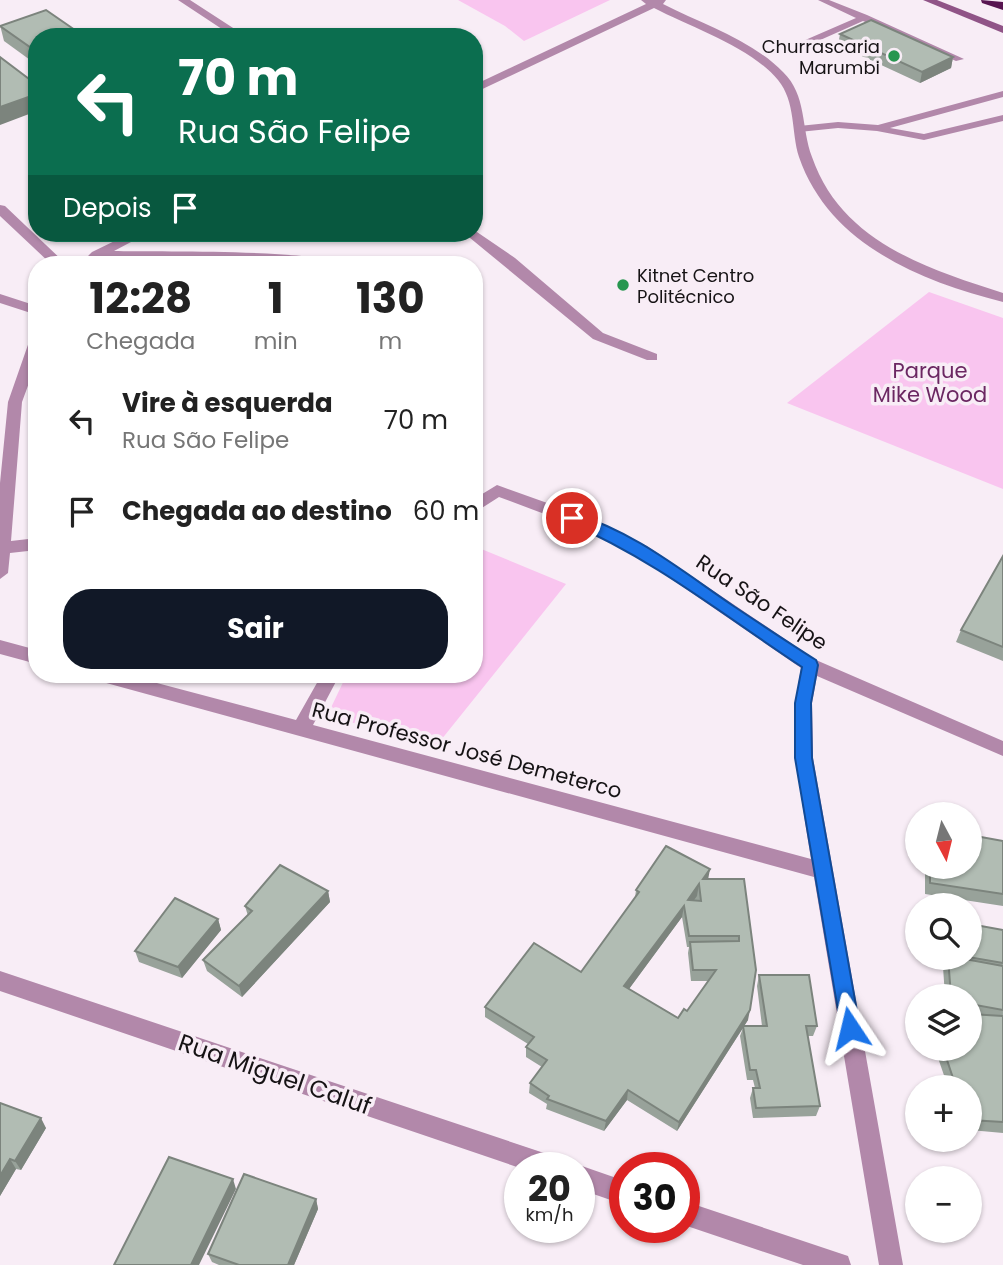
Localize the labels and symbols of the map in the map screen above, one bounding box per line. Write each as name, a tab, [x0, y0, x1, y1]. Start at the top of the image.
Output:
place label: Churrascaria Marumbi	[762, 34, 880, 80]
marker: Churrascaria Marumbi	[886, 48, 902, 64]
place label: Kitnet Centro Politécnico	[637, 263, 754, 309]
marker: Kitnet Centro Politécnico	[615, 277, 631, 293]
park label: Parque Mike Wood	[873, 356, 987, 409]
pin	[542, 488, 602, 548]
street label: Rua São Felipe	[691, 547, 833, 657]
street label: Rua Professor José Demeterco	[309, 695, 625, 805]
north arrow	[905, 802, 982, 878]
position arrow	[813, 991, 887, 1065]
street label: Rua Miguel Caluf	[174, 1026, 376, 1122]
speed limit sign: 30	[609, 1152, 700, 1243]

